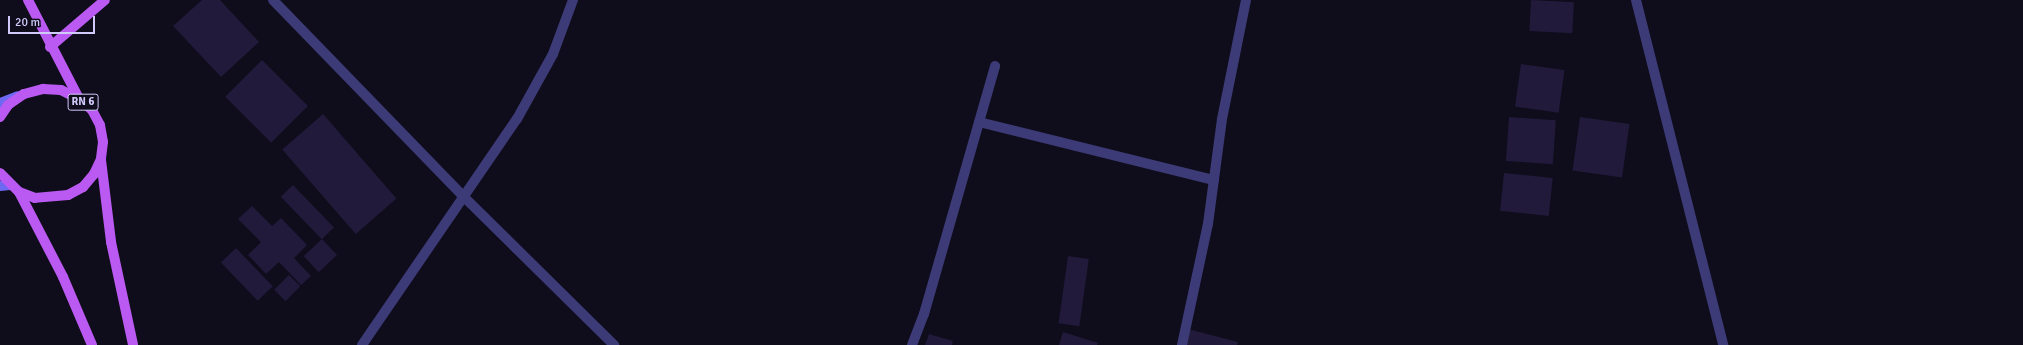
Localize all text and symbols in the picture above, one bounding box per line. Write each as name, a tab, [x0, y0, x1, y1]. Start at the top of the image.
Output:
scale bar	[10, 8, 97, 34]
text: 20 m	[15, 15, 40, 30]
road number: RN 6	[67, 93, 99, 111]

